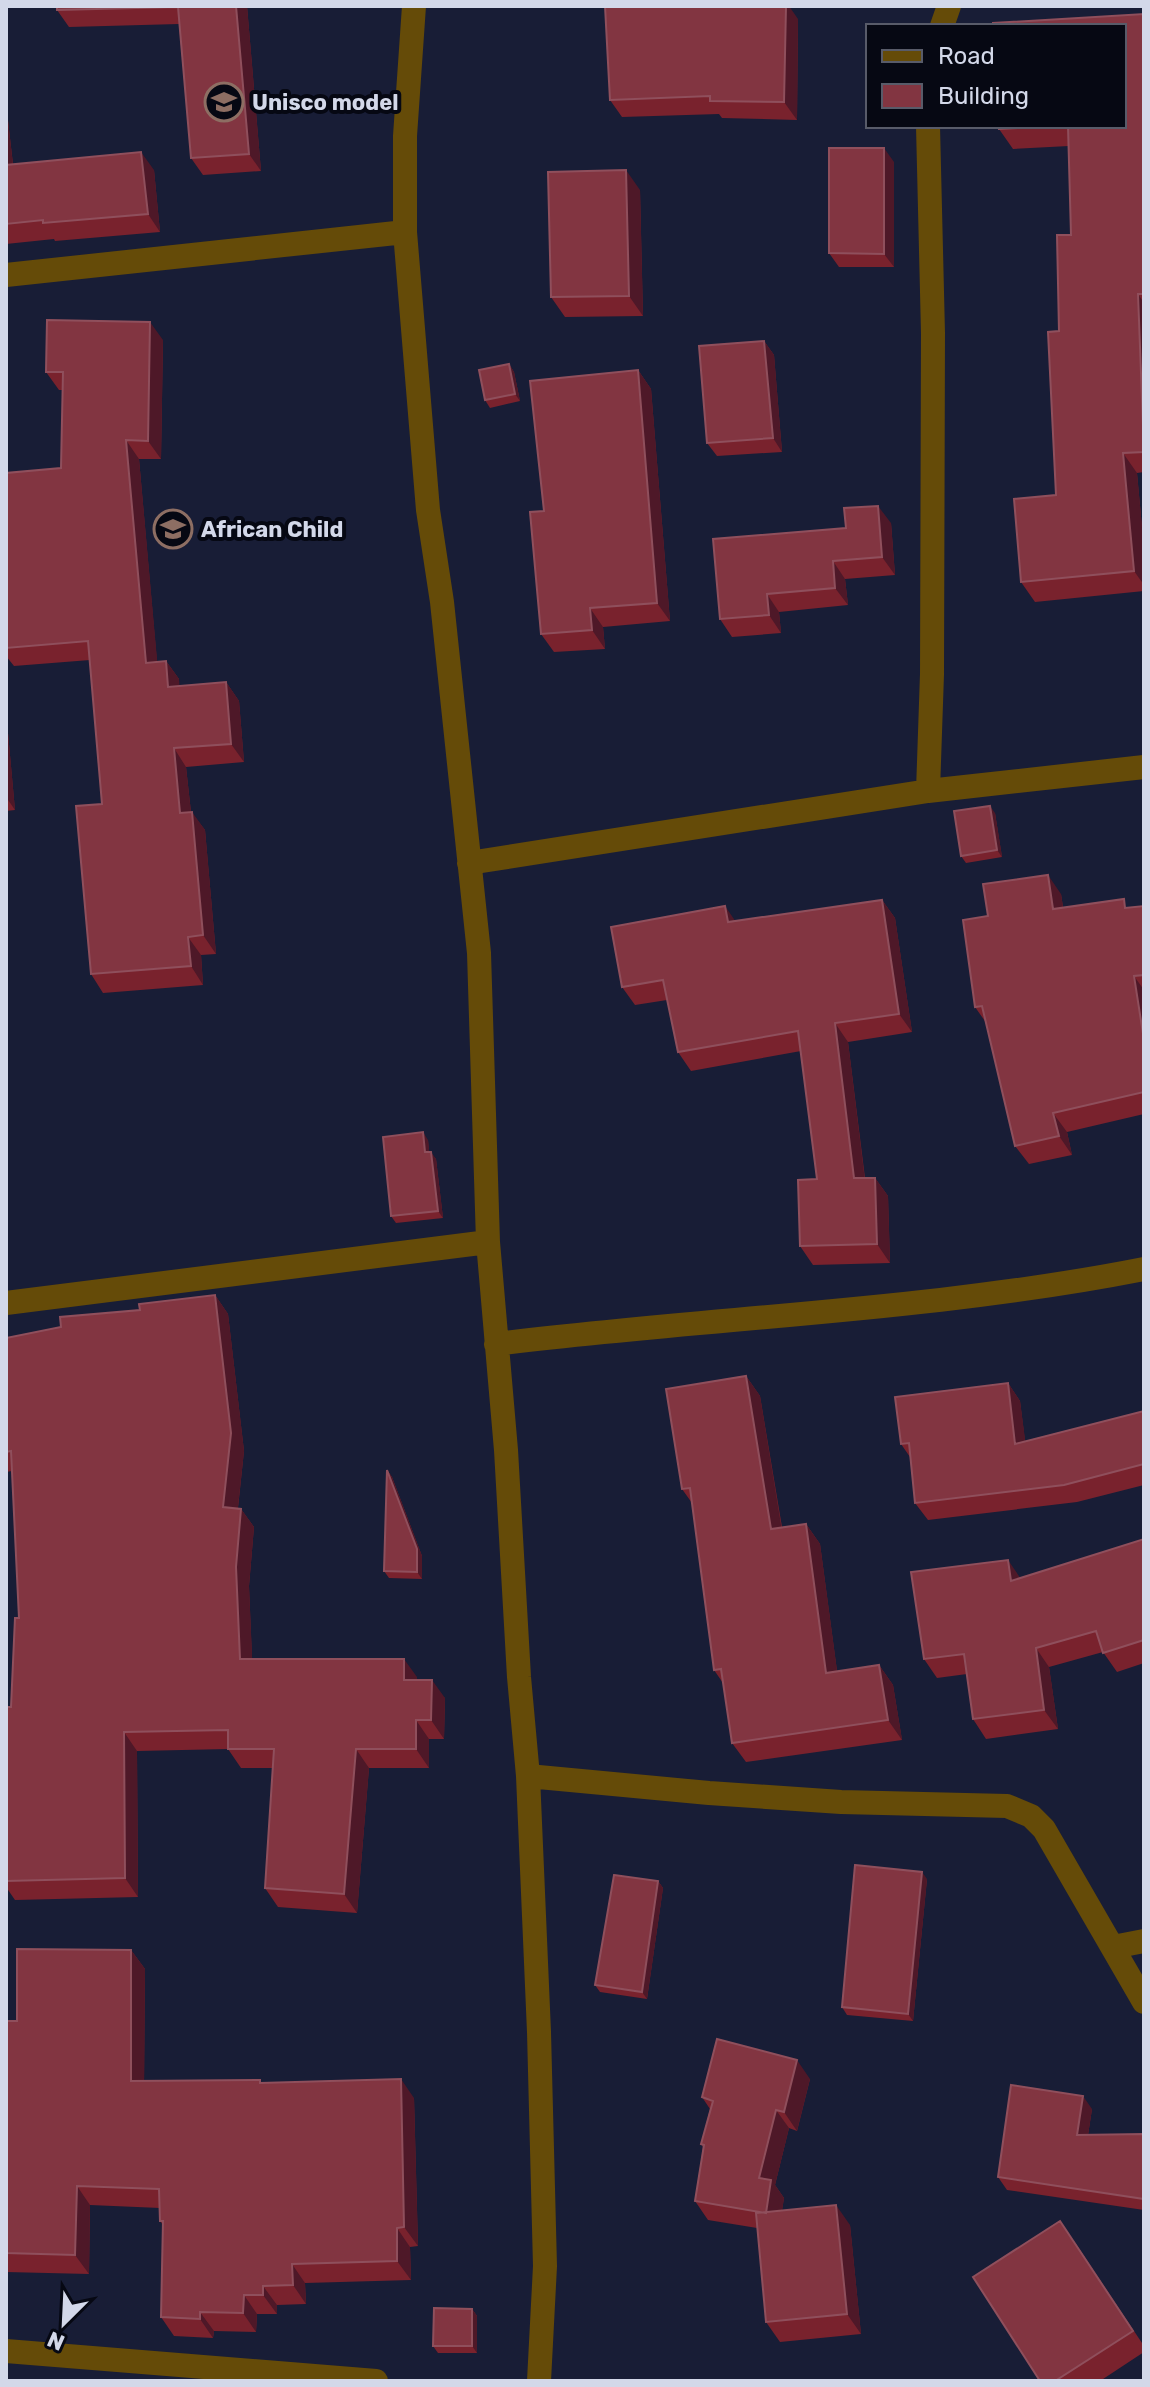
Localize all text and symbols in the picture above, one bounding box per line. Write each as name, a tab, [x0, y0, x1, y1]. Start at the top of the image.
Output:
legend	[866, 24, 1126, 128]
text: Road	[938, 42, 995, 70]
school or university icon: Unisco model	[203, 81, 245, 123]
text: Building	[938, 82, 1029, 110]
place label: Unisco model	[252, 89, 399, 116]
school or university icon: African Child	[152, 508, 194, 550]
place label: African Child	[201, 516, 343, 543]
north arrow	[24, 2283, 104, 2363]
text: N	[43, 2325, 69, 2356]

